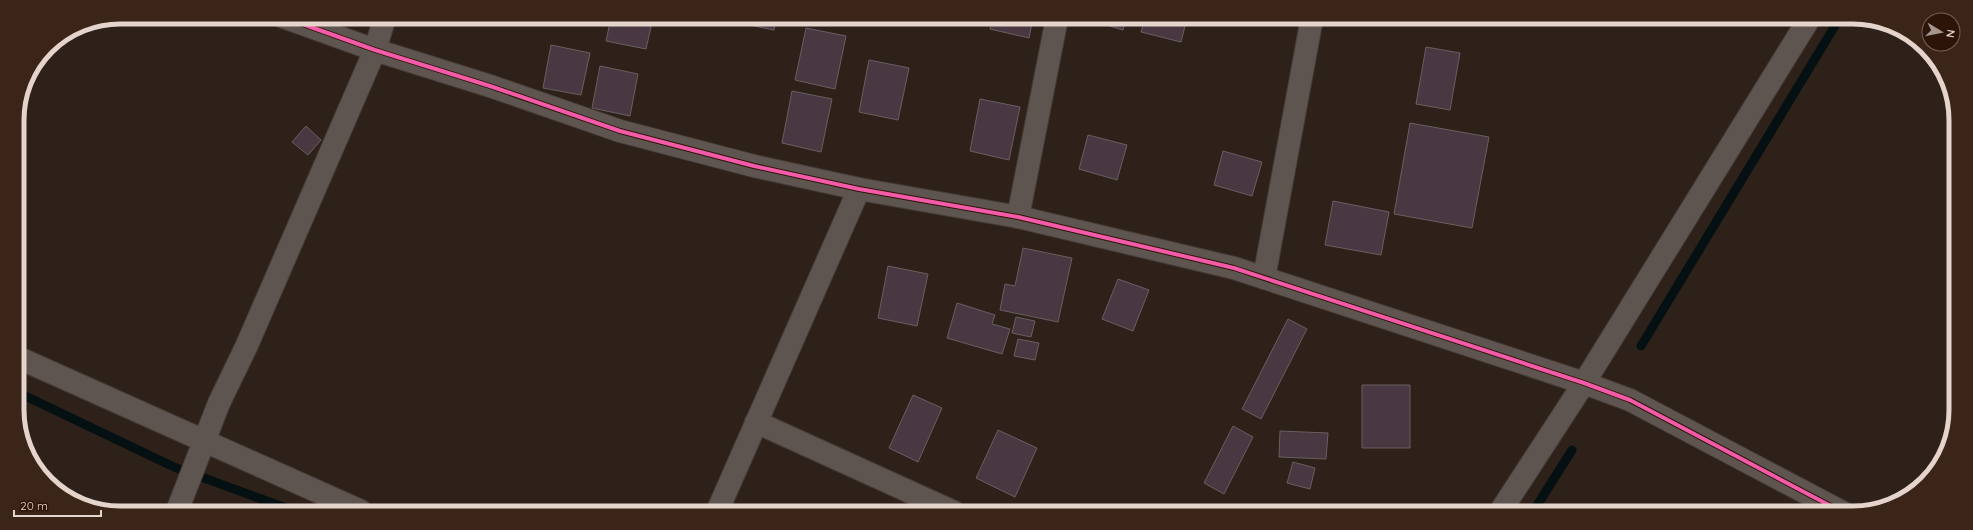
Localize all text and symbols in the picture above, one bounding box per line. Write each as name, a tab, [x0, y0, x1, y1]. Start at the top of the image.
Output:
north arrow	[1921, 12, 1961, 52]
text: N	[1943, 29, 1958, 39]
scale bar	[14, 492, 101, 518]
text: 20 m	[20, 498, 48, 513]

